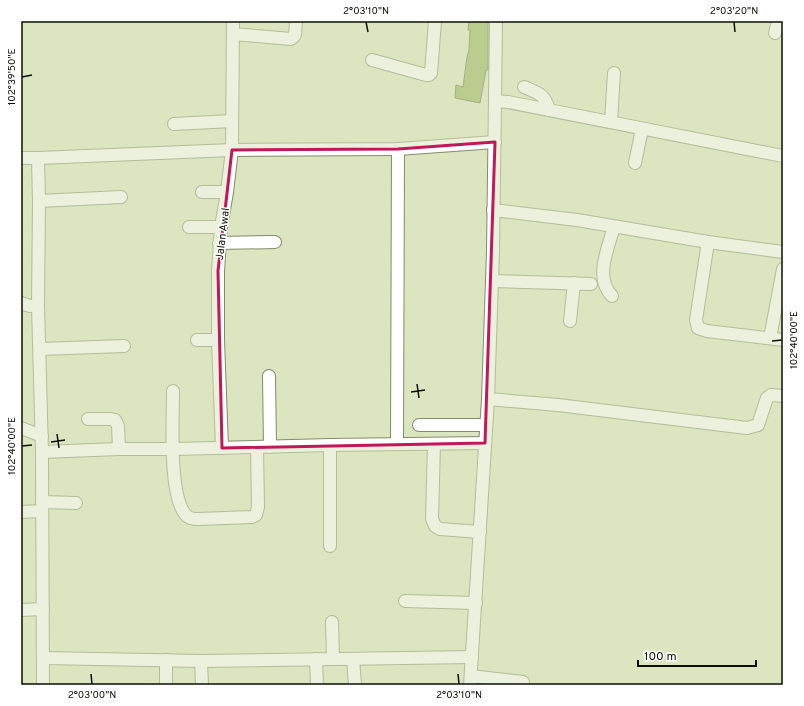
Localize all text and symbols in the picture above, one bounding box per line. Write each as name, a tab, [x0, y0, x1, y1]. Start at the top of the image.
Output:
text: 2°03'10"N	[343, 5, 389, 18]
text: 2°03'20"N	[710, 5, 758, 18]
text: 102°39'50"E	[6, 49, 19, 105]
street label: Jalan Awal	[213, 207, 233, 261]
text: 102°40'00"E	[788, 311, 801, 369]
text: 102°40'00"E	[6, 417, 19, 475]
scale bar	[638, 642, 756, 668]
text: 100 m	[644, 649, 677, 665]
text: 2°03'00"N	[68, 689, 116, 702]
text: 2°03'10"N	[436, 689, 482, 702]

